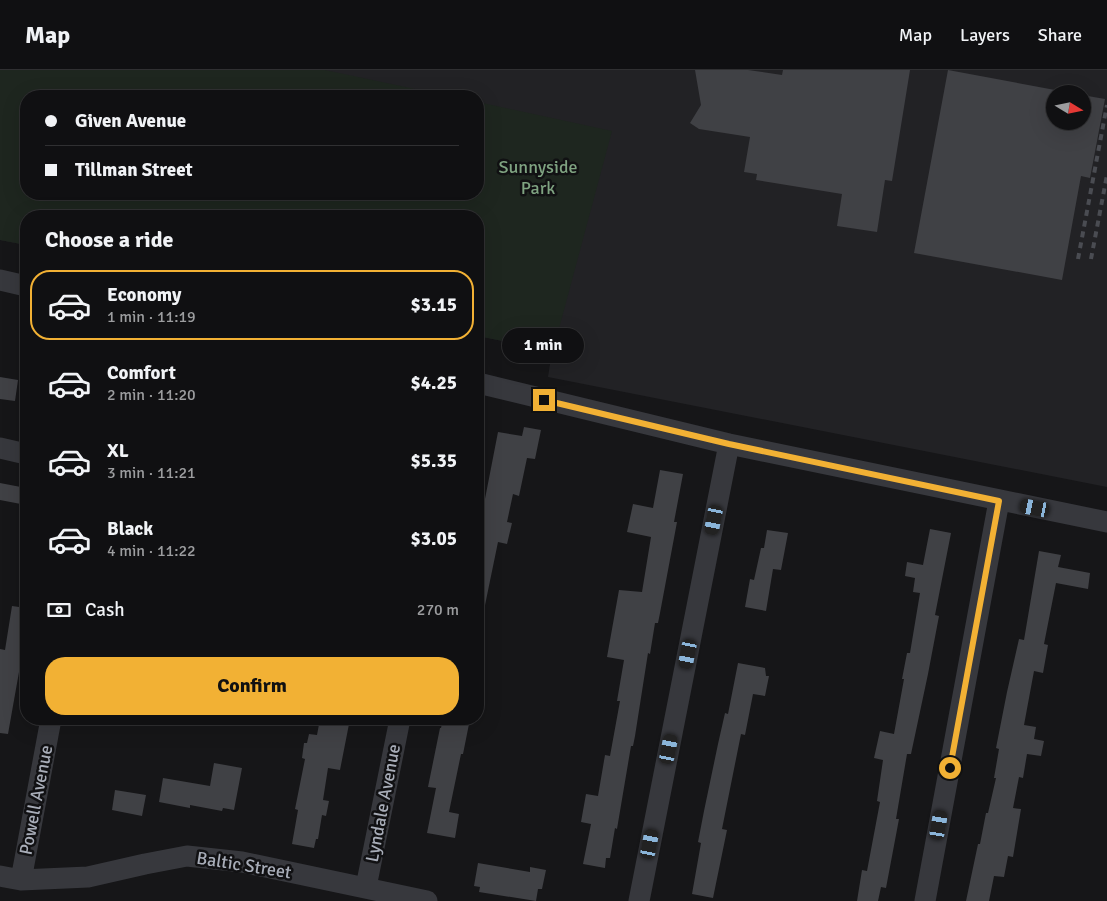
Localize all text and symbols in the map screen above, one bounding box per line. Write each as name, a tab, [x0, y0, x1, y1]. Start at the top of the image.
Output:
text: Map	[25, 20, 70, 50]
text: Map	[899, 24, 932, 46]
text: Layers	[960, 24, 1010, 46]
text: Share	[1038, 24, 1082, 46]
north arrow	[1046, 85, 1091, 130]
map controls	[1046, 85, 1091, 130]
text: Given Avenue	[75, 109, 186, 133]
park label: Sunnyside Park	[499, 156, 577, 199]
text: Tillman Street	[75, 158, 193, 182]
text: Choose a ride	[45, 226, 173, 253]
icon: car	[47, 283, 92, 328]
text: Economy	[107, 283, 181, 307]
text: $3.15	[411, 293, 457, 317]
text: 1 min · 11:19	[107, 307, 196, 327]
callout: 1 min	[503, 328, 585, 362]
text: 1 min	[524, 335, 562, 355]
icon: car	[47, 361, 92, 406]
text: Comfort	[107, 361, 176, 385]
text: $4.25	[411, 371, 457, 395]
text: 2 min · 11:20	[107, 385, 196, 405]
route end	[533, 389, 555, 411]
icon: car	[47, 439, 92, 484]
text: XL	[107, 439, 129, 463]
text: $5.35	[411, 449, 457, 473]
text: 3 min · 11:21	[107, 463, 196, 483]
car	[1018, 498, 1051, 518]
car	[703, 504, 724, 536]
icon: car	[47, 517, 92, 562]
text: Black	[107, 517, 153, 541]
text: $3.05	[411, 527, 457, 551]
text: 4 min · 11:22	[107, 541, 196, 561]
icon: cash	[45, 596, 73, 624]
text: Cash	[85, 598, 125, 622]
text: 270 m	[417, 600, 459, 620]
car	[677, 638, 698, 670]
button: Confirm	[45, 657, 459, 715]
car	[658, 733, 679, 765]
street label: Lyndale Avenue	[361, 742, 405, 864]
street label: Powell Avenue	[15, 743, 57, 857]
route start	[939, 757, 961, 779]
car	[929, 809, 948, 841]
car	[639, 828, 660, 860]
street label: Baltic Street	[195, 847, 293, 883]

